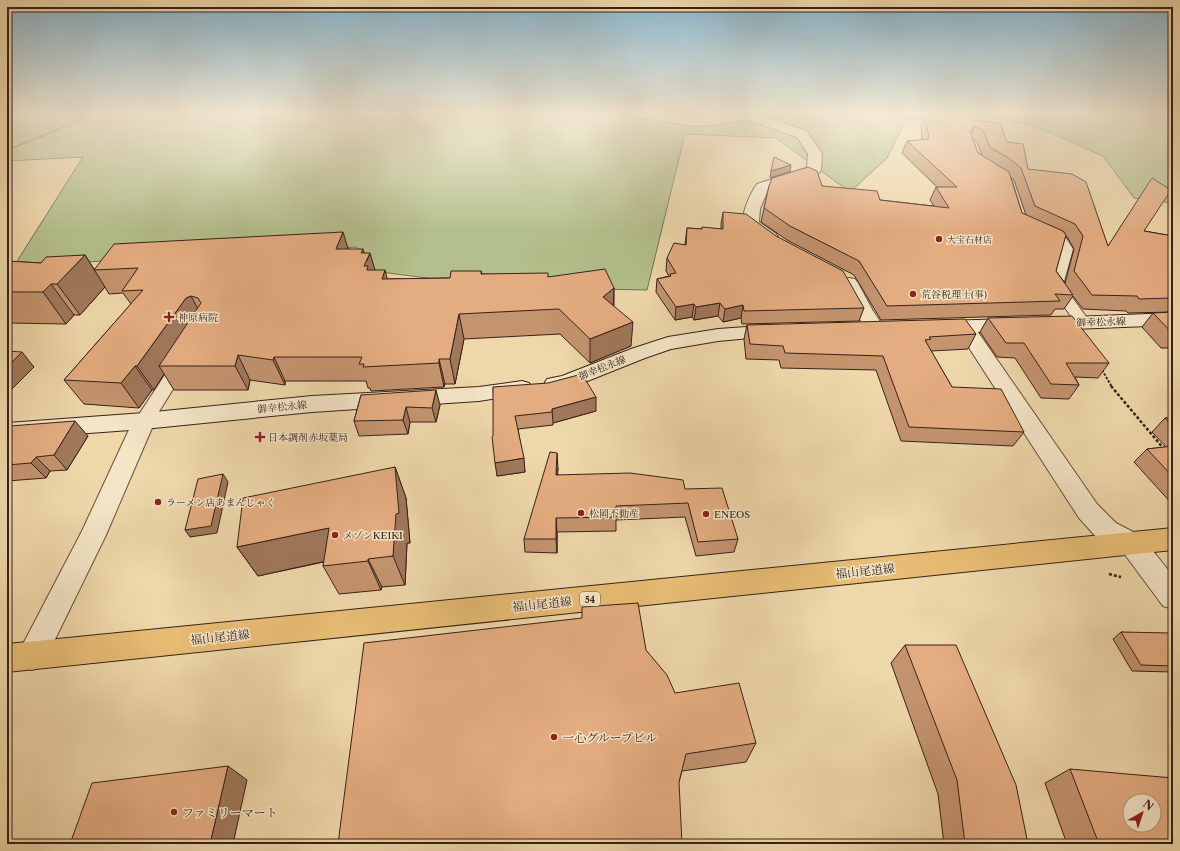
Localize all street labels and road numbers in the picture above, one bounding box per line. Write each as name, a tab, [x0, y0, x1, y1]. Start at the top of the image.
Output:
street label: 御幸松永線	[1076, 315, 1126, 329]
street label: 御幸松永線	[576, 353, 628, 383]
street label: 御幸松永線	[256, 398, 308, 416]
street label: 福山尾道線	[834, 560, 896, 582]
road number: 54	[580, 592, 600, 606]
street label: 福山尾道線	[511, 593, 573, 615]
street label: 福山尾道線	[189, 626, 251, 648]

